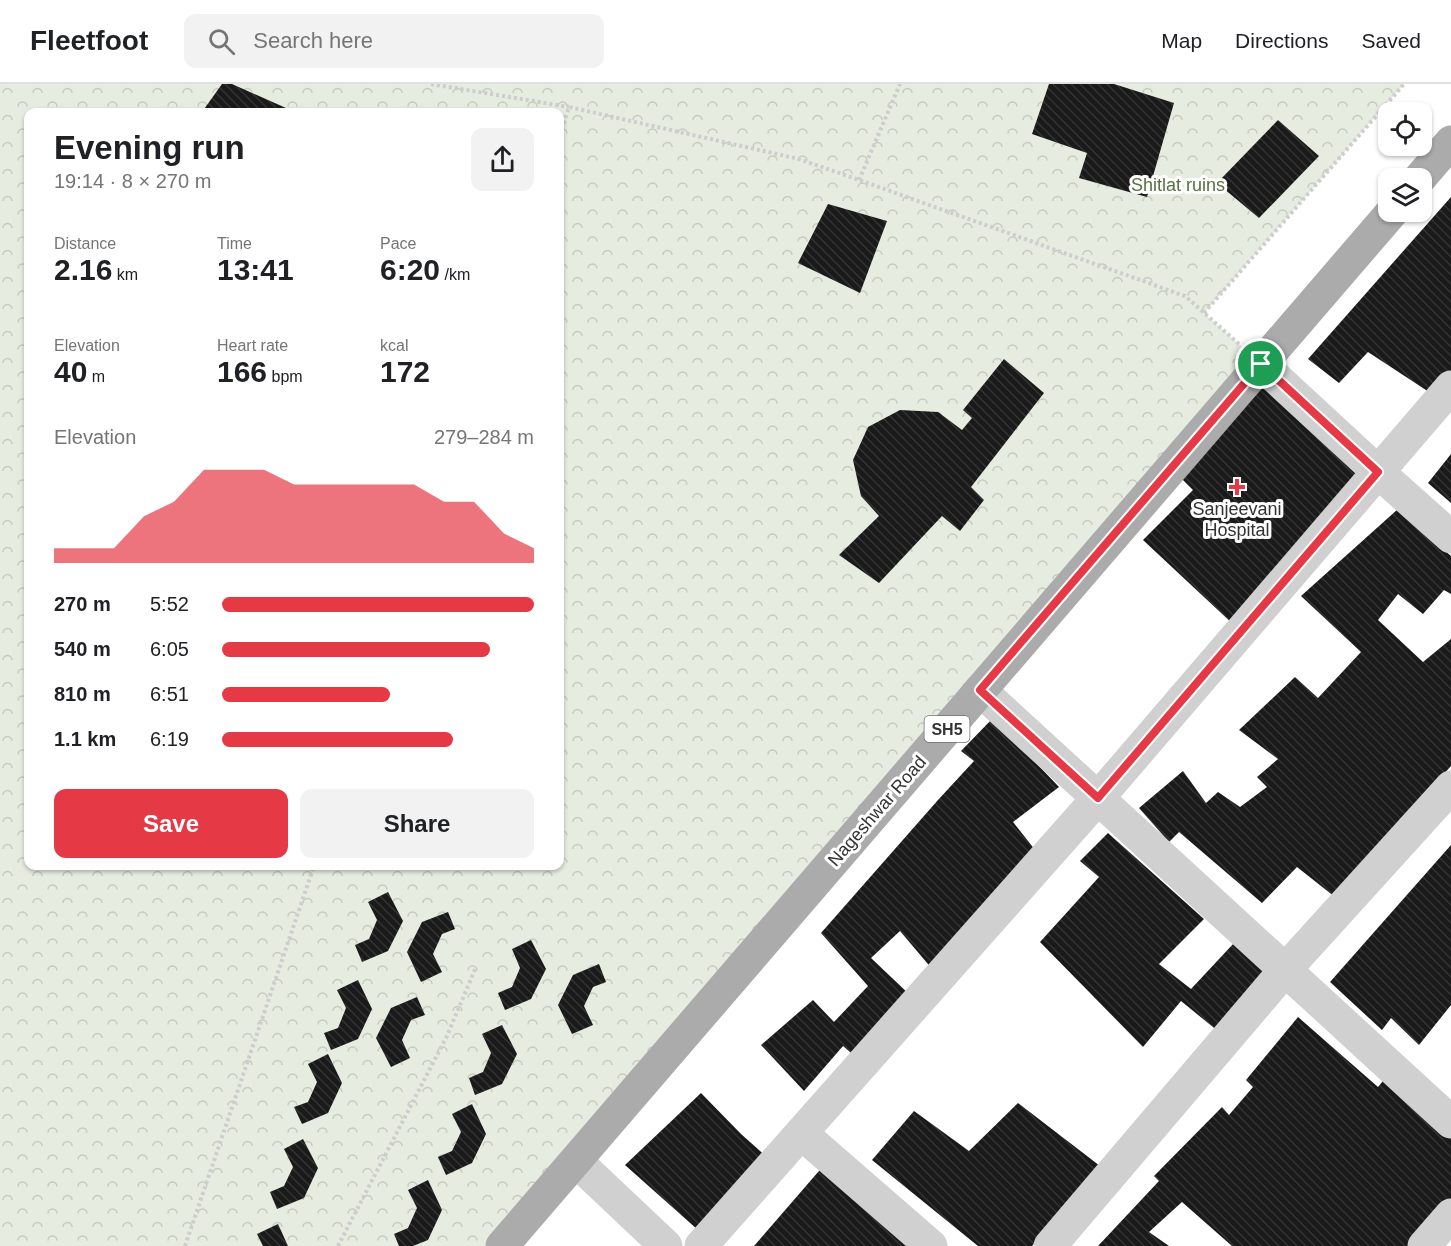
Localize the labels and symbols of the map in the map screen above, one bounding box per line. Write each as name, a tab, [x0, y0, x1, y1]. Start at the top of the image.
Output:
park label: Shitlat ruins	[1131, 175, 1225, 195]
pin	[1235, 338, 1286, 389]
marker: Sanjeevani Hospital	[1228, 478, 1246, 496]
place label: Sanjeevani Hospital	[1192, 499, 1282, 540]
road number: SH5	[924, 716, 970, 742]
street label: Nageshwar Road	[824, 752, 930, 870]

